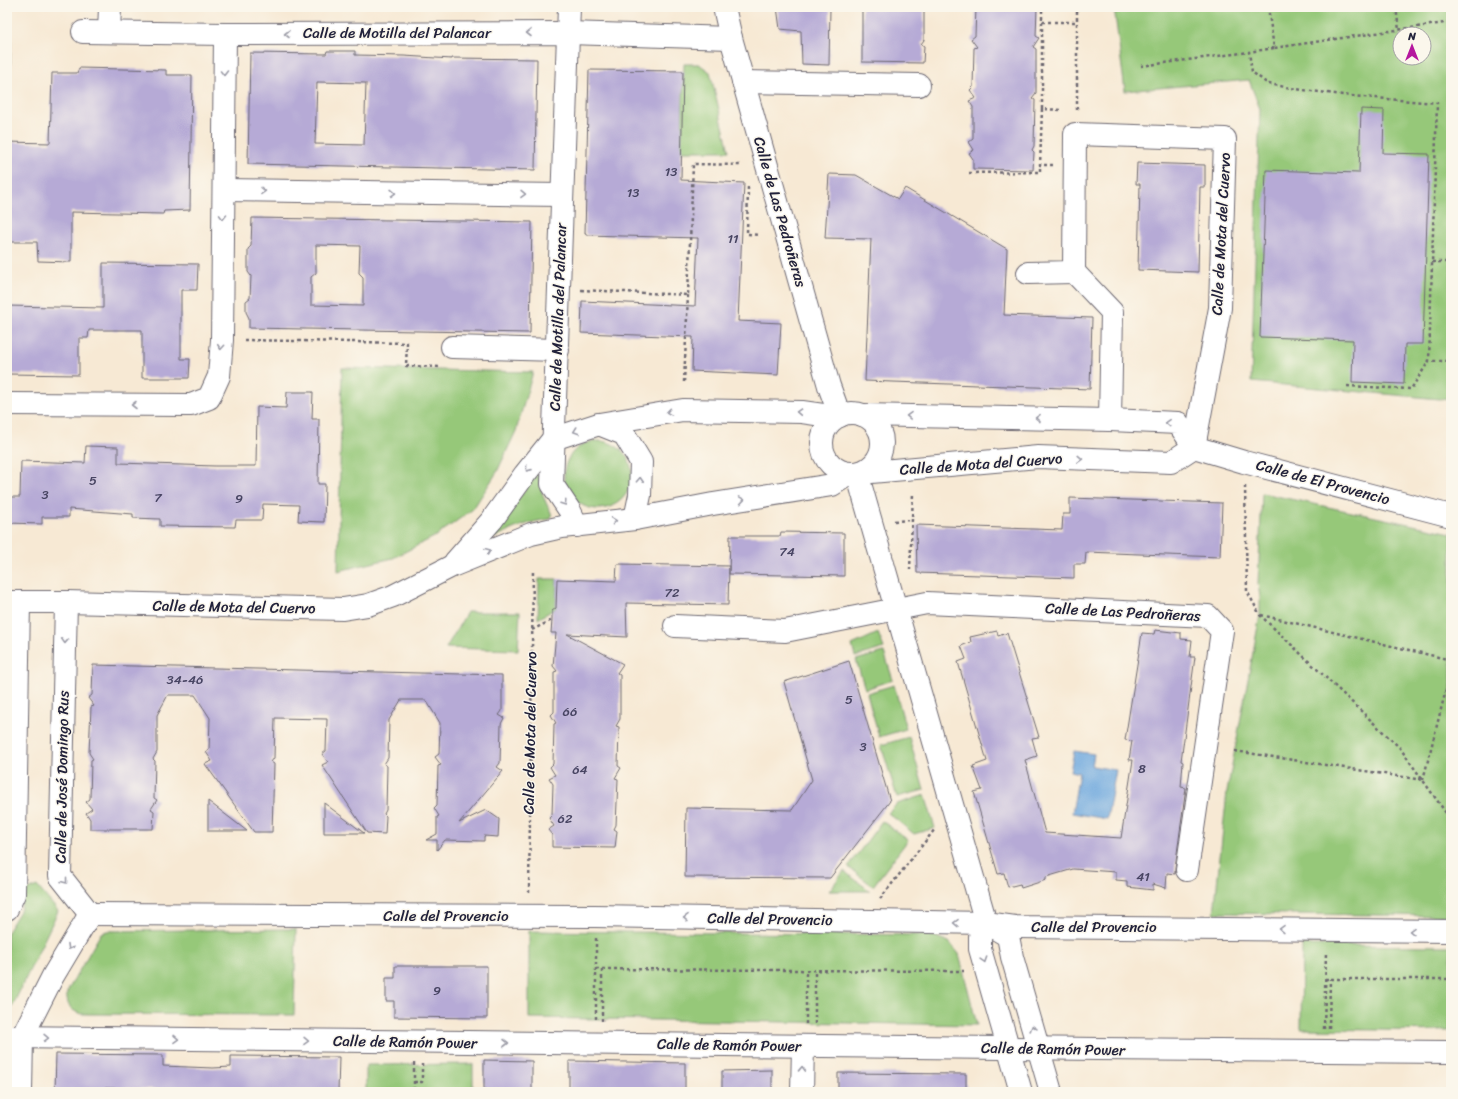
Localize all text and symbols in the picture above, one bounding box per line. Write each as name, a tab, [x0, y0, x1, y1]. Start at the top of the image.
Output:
street label: Calle de Motilla del Palancar	[303, 20, 492, 46]
north arrow	[1392, 26, 1432, 66]
text: N	[1407, 27, 1416, 46]
one-way arrow	[526, 29, 532, 37]
one-way arrow	[284, 30, 290, 38]
one-way arrow	[220, 70, 228, 76]
street label: Calle de Las Pedroñeras	[746, 134, 814, 291]
street label: Calle de Mota del Cuervo	[1204, 151, 1238, 316]
house number: 13	[665, 160, 677, 183]
house number: 13	[627, 181, 639, 204]
one-way arrow	[260, 187, 266, 195]
one-way arrow	[390, 188, 396, 197]
one-way arrow	[520, 190, 526, 198]
one-way arrow	[219, 214, 227, 220]
street label: Calle de Motilla del Palancar	[542, 222, 574, 411]
house number: 11	[727, 227, 739, 250]
one-way arrow	[217, 344, 226, 350]
one-way arrow	[131, 401, 137, 409]
one-way arrow	[666, 408, 672, 416]
one-way arrow	[796, 408, 802, 417]
one-way arrow	[906, 412, 912, 420]
one-way arrow	[1035, 414, 1041, 423]
one-way arrow	[1165, 418, 1171, 427]
one-way arrow	[573, 427, 580, 435]
street label: Calle de Mota del Cuervo	[899, 445, 1064, 483]
street label: Calle de El Provencio	[1253, 452, 1393, 512]
one-way arrow	[1077, 455, 1083, 463]
one-way arrow	[526, 465, 533, 472]
house number: 5	[89, 469, 97, 492]
one-way arrow	[636, 477, 645, 483]
house number: 3	[41, 483, 49, 506]
house number: 7	[154, 486, 163, 509]
house number: 9	[235, 487, 243, 510]
one-way arrow	[739, 496, 745, 505]
one-way arrow	[559, 498, 566, 505]
one-way arrow	[611, 517, 617, 526]
house number: 74	[779, 540, 795, 563]
one-way arrow	[485, 548, 492, 556]
house number: 72	[665, 581, 680, 604]
street label: Calle de Mota del Cuervo	[152, 593, 316, 621]
street label: Calle de Las Pedroñeras	[1045, 595, 1202, 629]
one-way arrow	[61, 638, 69, 644]
street label: Calle de Mota del Cuervo	[516, 651, 544, 815]
house number: 34-46	[167, 668, 203, 691]
house number: 5	[845, 688, 853, 711]
street label: Calle de José Domingo Rus	[47, 690, 77, 864]
house number: 66	[563, 700, 577, 723]
house number: 3	[859, 735, 867, 758]
house number: 8	[1138, 757, 1146, 780]
house number: 64	[572, 758, 588, 781]
house number: 62	[558, 807, 573, 830]
house number: 41	[1136, 865, 1150, 888]
one-way arrow	[60, 877, 67, 884]
street label: Calle del Provencio	[383, 903, 509, 929]
street label: Calle del Provencio	[707, 905, 833, 933]
one-way arrow	[683, 913, 689, 922]
street label: Calle del Provencio	[1031, 914, 1157, 940]
one-way arrow	[953, 918, 959, 927]
one-way arrow	[1279, 925, 1285, 933]
one-way arrow	[1409, 927, 1415, 935]
one-way arrow	[68, 943, 75, 950]
one-way arrow	[979, 956, 988, 963]
house number: 9	[433, 979, 441, 1002]
one-way arrow	[1029, 1024, 1038, 1031]
street label: Calle de Ramón Power	[333, 1028, 478, 1056]
street label: Calle de Ramón Power	[657, 1031, 802, 1059]
one-way arrow	[43, 1034, 49, 1042]
one-way arrow	[173, 1035, 179, 1043]
street label: Calle de Ramón Power	[981, 1035, 1126, 1063]
one-way arrow	[303, 1037, 309, 1045]
one-way arrow	[503, 1039, 509, 1047]
one-way arrow	[798, 1066, 807, 1072]

